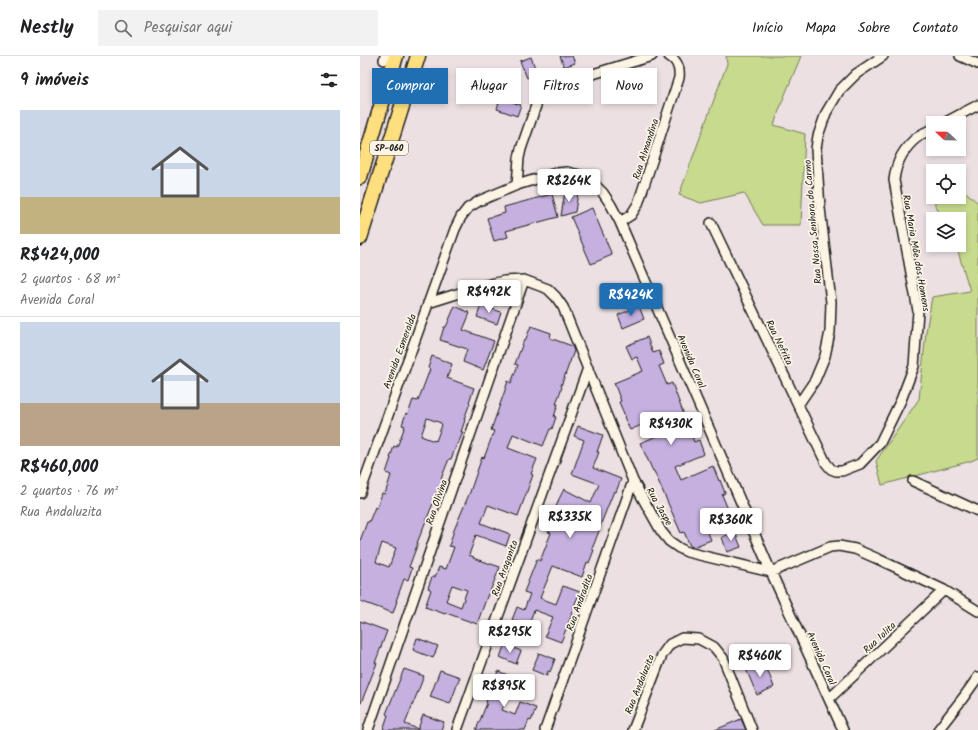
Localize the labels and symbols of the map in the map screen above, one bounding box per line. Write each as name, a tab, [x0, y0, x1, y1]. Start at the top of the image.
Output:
street label: Rua Almandina	[629, 116, 663, 182]
north arrow	[926, 116, 966, 156]
road number: SP-060	[370, 141, 408, 155]
street label: Rua Nossa Senhora do Carmo	[800, 159, 826, 285]
pin: R$264K	[536, 169, 602, 203]
street label: Rua Maria Mãe dos Homens	[898, 193, 934, 314]
pin: R$492K	[456, 280, 522, 314]
pin: R$424K	[598, 283, 664, 317]
street label: Avenida Esmeralda	[379, 311, 421, 391]
street label: Rua Nefrita	[761, 317, 797, 368]
street label: Avenida Coral	[673, 332, 710, 391]
pin: R$430K	[638, 412, 704, 446]
street label: Rua Olivina	[422, 477, 452, 527]
street label: Rua Jaspe	[642, 484, 677, 529]
pin: R$335K	[537, 505, 603, 539]
pin: R$360K	[698, 508, 764, 542]
street label: Rua Aragonita	[487, 538, 523, 599]
street label: Rua Andradita	[562, 571, 598, 633]
street label: Rua Iolita	[859, 618, 900, 657]
pin: R$295K	[477, 620, 543, 654]
street label: Avenida Coral	[802, 629, 840, 688]
pin: R$460K	[727, 644, 793, 678]
street label: Rua Andaluzita	[621, 652, 659, 717]
pin: R$895K	[471, 674, 537, 708]

